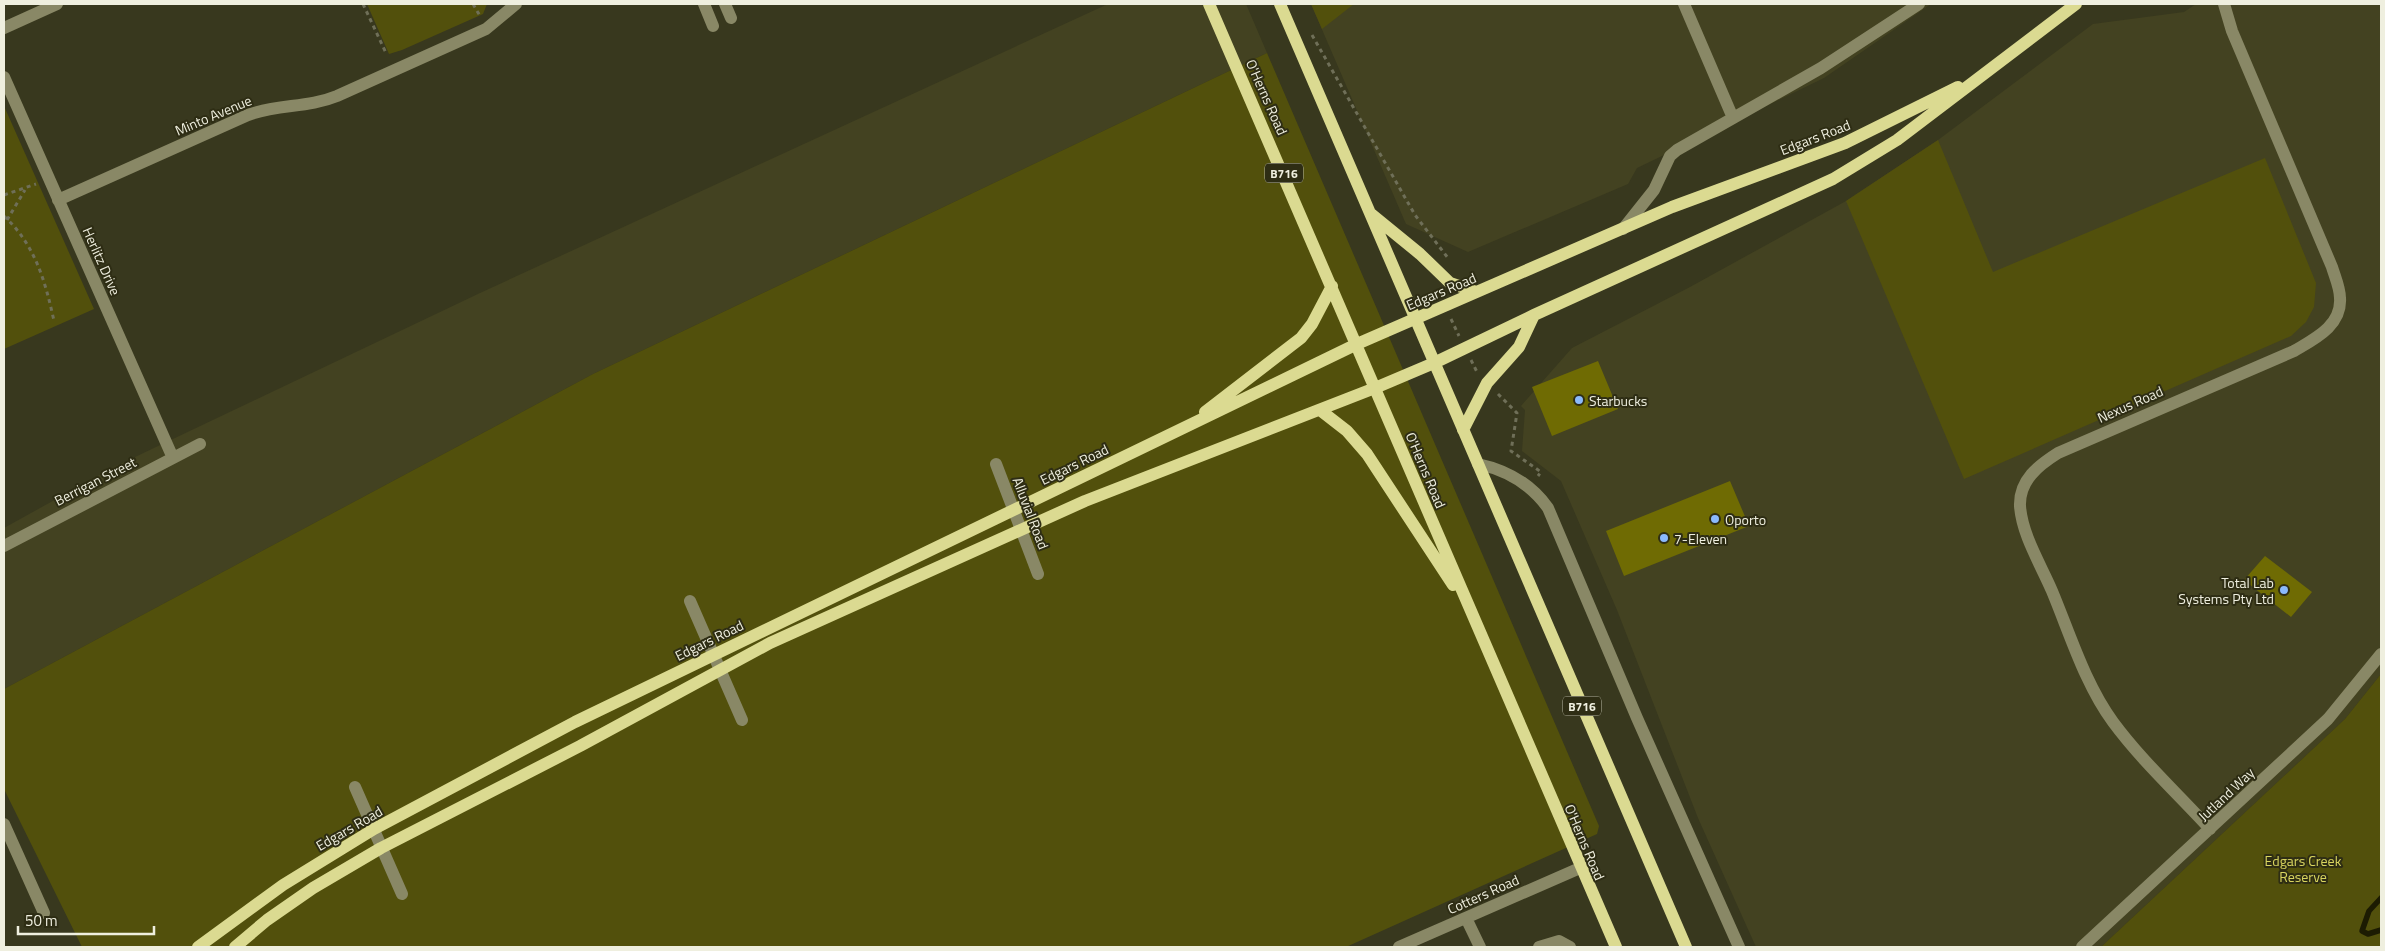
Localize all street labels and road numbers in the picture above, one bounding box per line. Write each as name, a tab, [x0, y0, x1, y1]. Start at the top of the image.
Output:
street label: O'Herns Road	[1241, 56, 1293, 138]
street label: Minto Avenue	[171, 89, 255, 141]
street label: Edgars Road	[1777, 114, 1853, 160]
road number: B716	[1265, 164, 1303, 182]
street label: Herlitz Drive	[78, 224, 126, 298]
street label: Edgars Road	[1403, 267, 1479, 315]
street label: Nexus Road	[2094, 380, 2166, 428]
street label: O'Herns Road	[1401, 429, 1451, 511]
street label: Edgars Road	[1036, 438, 1112, 490]
street label: Berrigan Street	[50, 451, 140, 511]
street label: Alluvial Road	[1008, 474, 1054, 552]
street label: Edgars Road	[671, 614, 747, 666]
road number: B716	[1563, 696, 1601, 716]
street label: Jutland Way	[2193, 762, 2259, 826]
street label: Edgars Road	[312, 800, 386, 856]
street label: O'Herns Road	[1560, 801, 1610, 883]
street label: Cotters Road	[1444, 869, 1522, 919]

